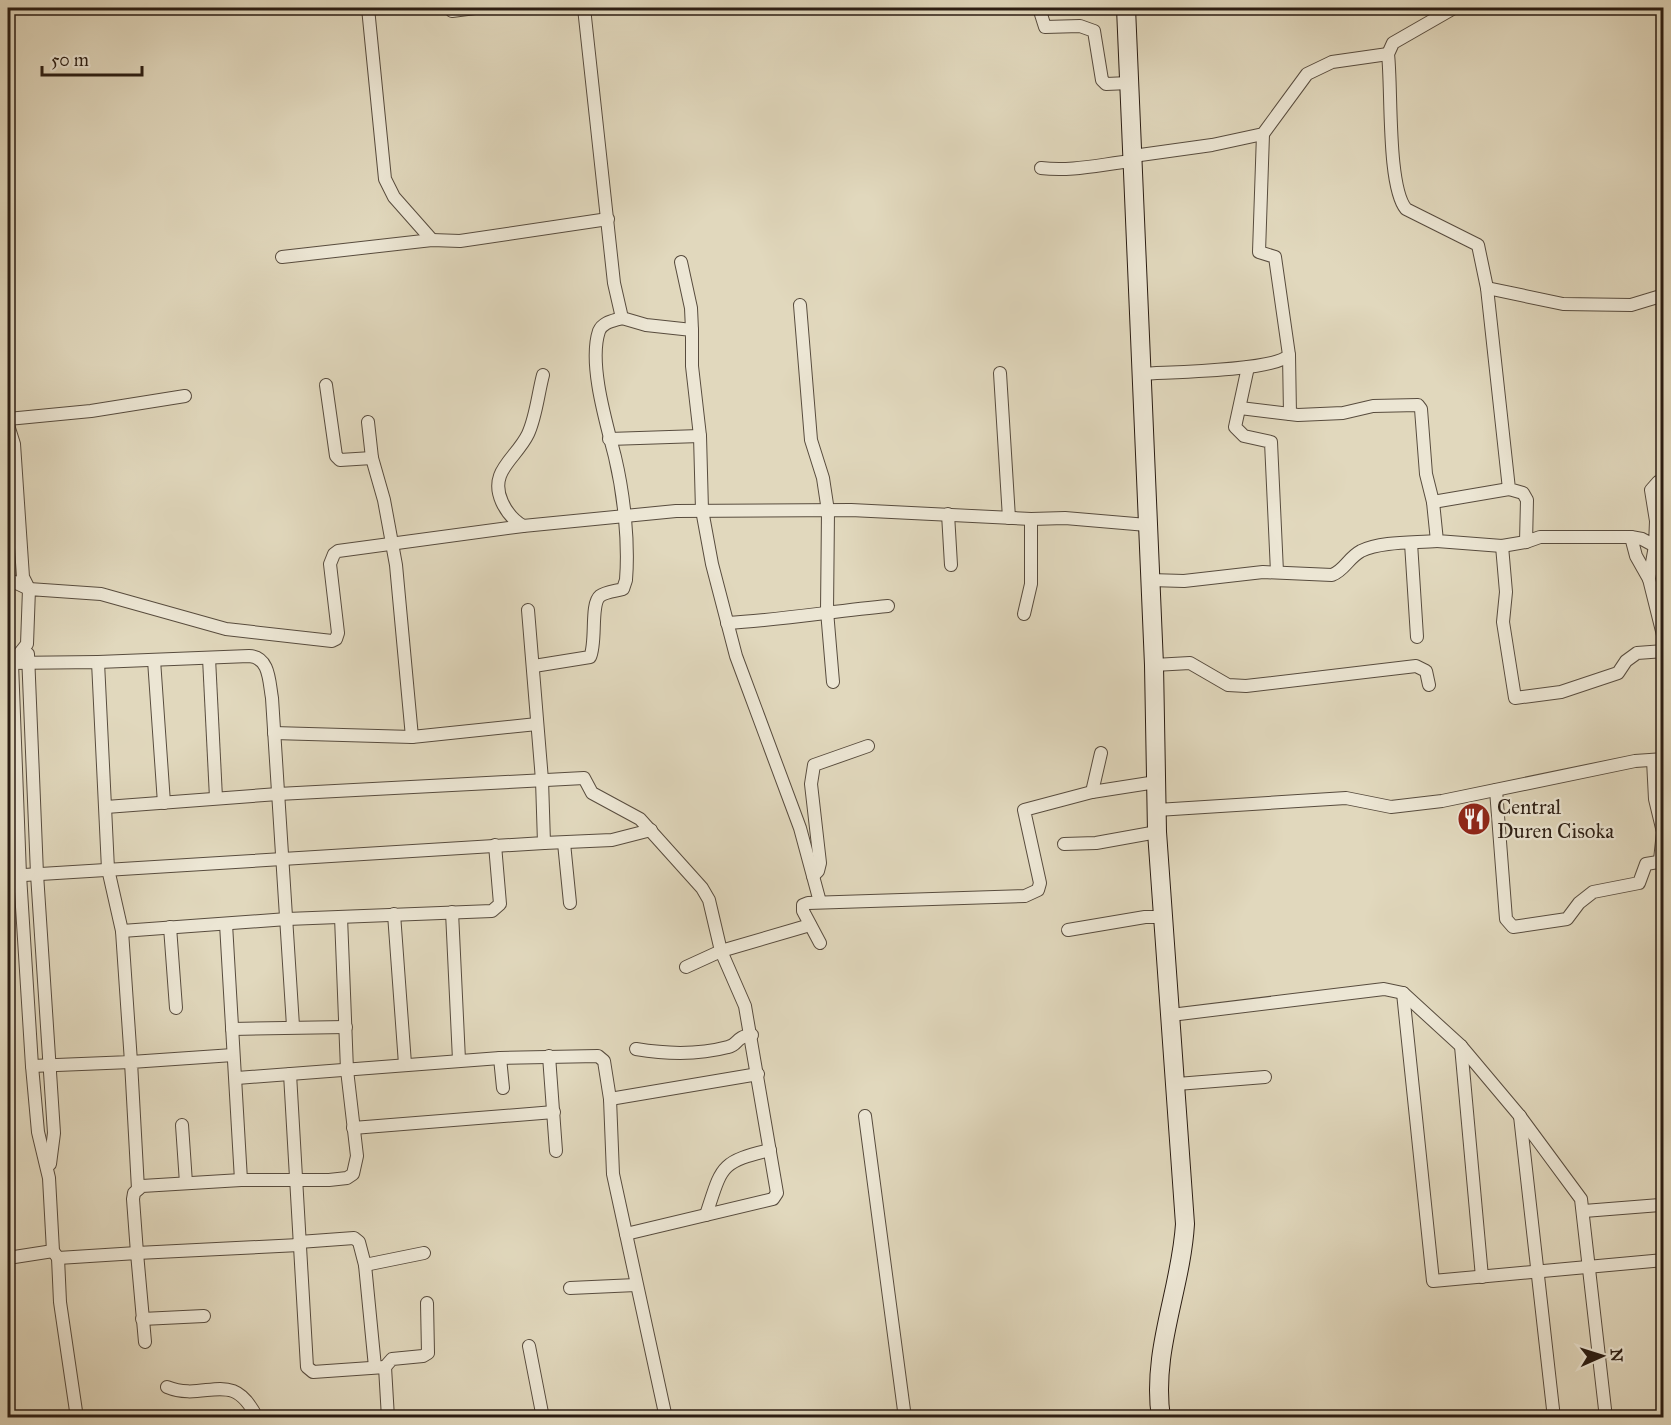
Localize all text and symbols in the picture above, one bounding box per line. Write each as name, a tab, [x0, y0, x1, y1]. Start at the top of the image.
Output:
scale bar	[42, 39, 142, 77]
text: 50 m	[51, 49, 89, 71]
place label: Central Duren Cisoka	[1497, 794, 1614, 844]
restaurant icon: Central Duren Cisoka	[1456, 801, 1492, 837]
north arrow	[1572, 1326, 1632, 1386]
text: N	[1607, 1348, 1626, 1363]

